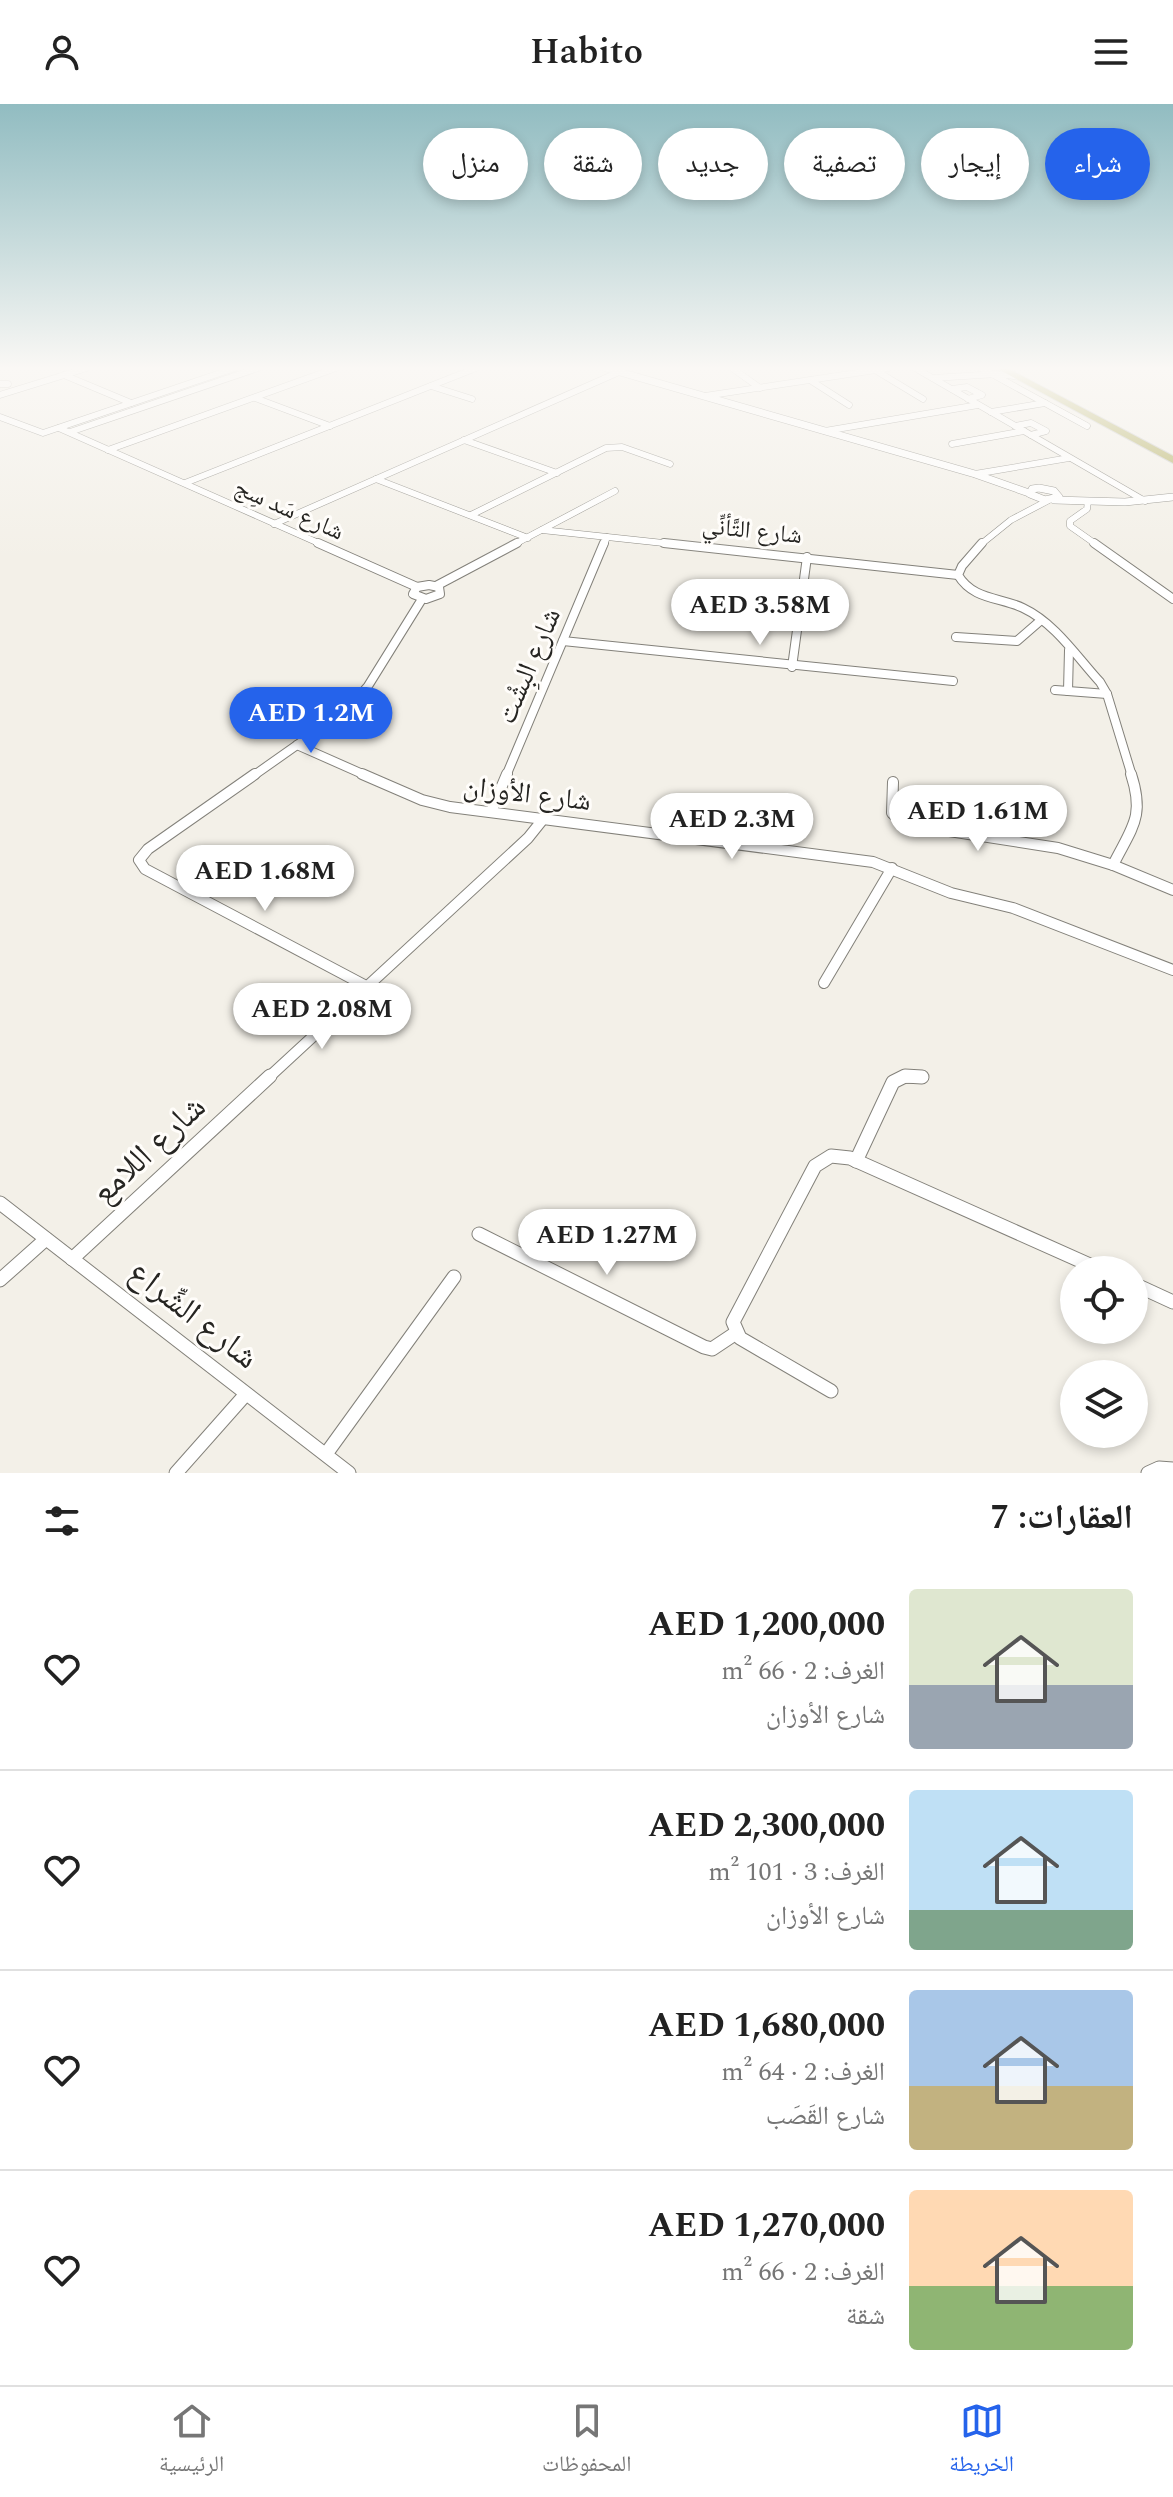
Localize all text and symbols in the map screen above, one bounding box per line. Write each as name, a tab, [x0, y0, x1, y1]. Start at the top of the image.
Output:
text: Habito	[530, 25, 643, 80]
icon: person	[40, 30, 84, 74]
icon: menu	[1089, 30, 1133, 74]
chip: منزل	[423, 128, 528, 200]
chip: شقة	[544, 128, 642, 200]
chip: جديد	[658, 128, 768, 200]
chip: تصفية	[784, 128, 905, 200]
chip: إيجار	[921, 128, 1029, 200]
chip: شراء	[1045, 128, 1150, 200]
street label: شارع سَد سِج	[228, 470, 350, 550]
street label: شارع التَّأنِّي	[700, 508, 804, 554]
pin: AED 3.58M	[668, 579, 852, 647]
text: AED 3.58M	[689, 585, 831, 625]
street label: شارع البِشْت	[485, 601, 573, 731]
pin: AED 1.2M	[228, 687, 394, 755]
text: AED 1.2M	[247, 693, 375, 733]
street label: شارع الأوزان	[461, 765, 593, 823]
pin: AED 1.61M	[886, 785, 1070, 853]
text: AED 1.61M	[907, 791, 1049, 831]
pin: AED 2.3M	[649, 793, 815, 861]
text: AED 2.3M	[668, 799, 796, 839]
pin: AED 1.68M	[173, 845, 357, 913]
text: AED 1.68M	[194, 851, 336, 891]
pin: AED 2.08M	[230, 983, 414, 1051]
text: AED 2.08M	[251, 989, 393, 1029]
street label: شارع اللامع	[80, 1083, 218, 1217]
pin: AED 1.27M	[515, 1209, 699, 1277]
text: AED 1.27M	[536, 1215, 678, 1255]
street label: شارع الشِّراع	[117, 1247, 269, 1383]
map controls	[1060, 1256, 1148, 1448]
button: locate	[1060, 1256, 1148, 1344]
button: layers	[1060, 1360, 1148, 1448]
text: العقارات: 7	[990, 1492, 1133, 1544]
icon: filters	[40, 1499, 84, 1543]
text: AED 1,200,000	[648, 1599, 885, 1651]
icon: home	[973, 1621, 1069, 1717]
icon: heart	[40, 1647, 84, 1691]
text: الغرف: 2 · 66 m²	[721, 1651, 885, 1691]
text: شارع الأوزان	[766, 1695, 885, 1735]
text: AED 2,300,000	[648, 1800, 885, 1852]
icon: home	[973, 1822, 1069, 1918]
icon: heart	[40, 1848, 84, 1892]
text: الغرف: 3 · 101 m²	[708, 1852, 885, 1892]
text: شارع الأوزان	[766, 1896, 885, 1936]
text: AED 1,680,000	[648, 2000, 885, 2052]
icon: home	[973, 2022, 1069, 2118]
icon: heart	[40, 2048, 84, 2092]
text: الغرف: 2 · 64 m²	[721, 2052, 885, 2092]
text: شارع القَصَب	[766, 2096, 885, 2136]
text: AED 1,270,000	[648, 2200, 885, 2252]
icon: home	[973, 2222, 1069, 2318]
icon: heart	[40, 2248, 84, 2292]
text: الغرف: 2 · 66 m²	[721, 2252, 885, 2292]
text: شقة	[846, 2296, 885, 2336]
tab: الرئيسية	[159, 2399, 224, 2485]
tab: المحفوظات	[542, 2399, 632, 2485]
tab: الخريطة	[949, 2399, 1014, 2485]

